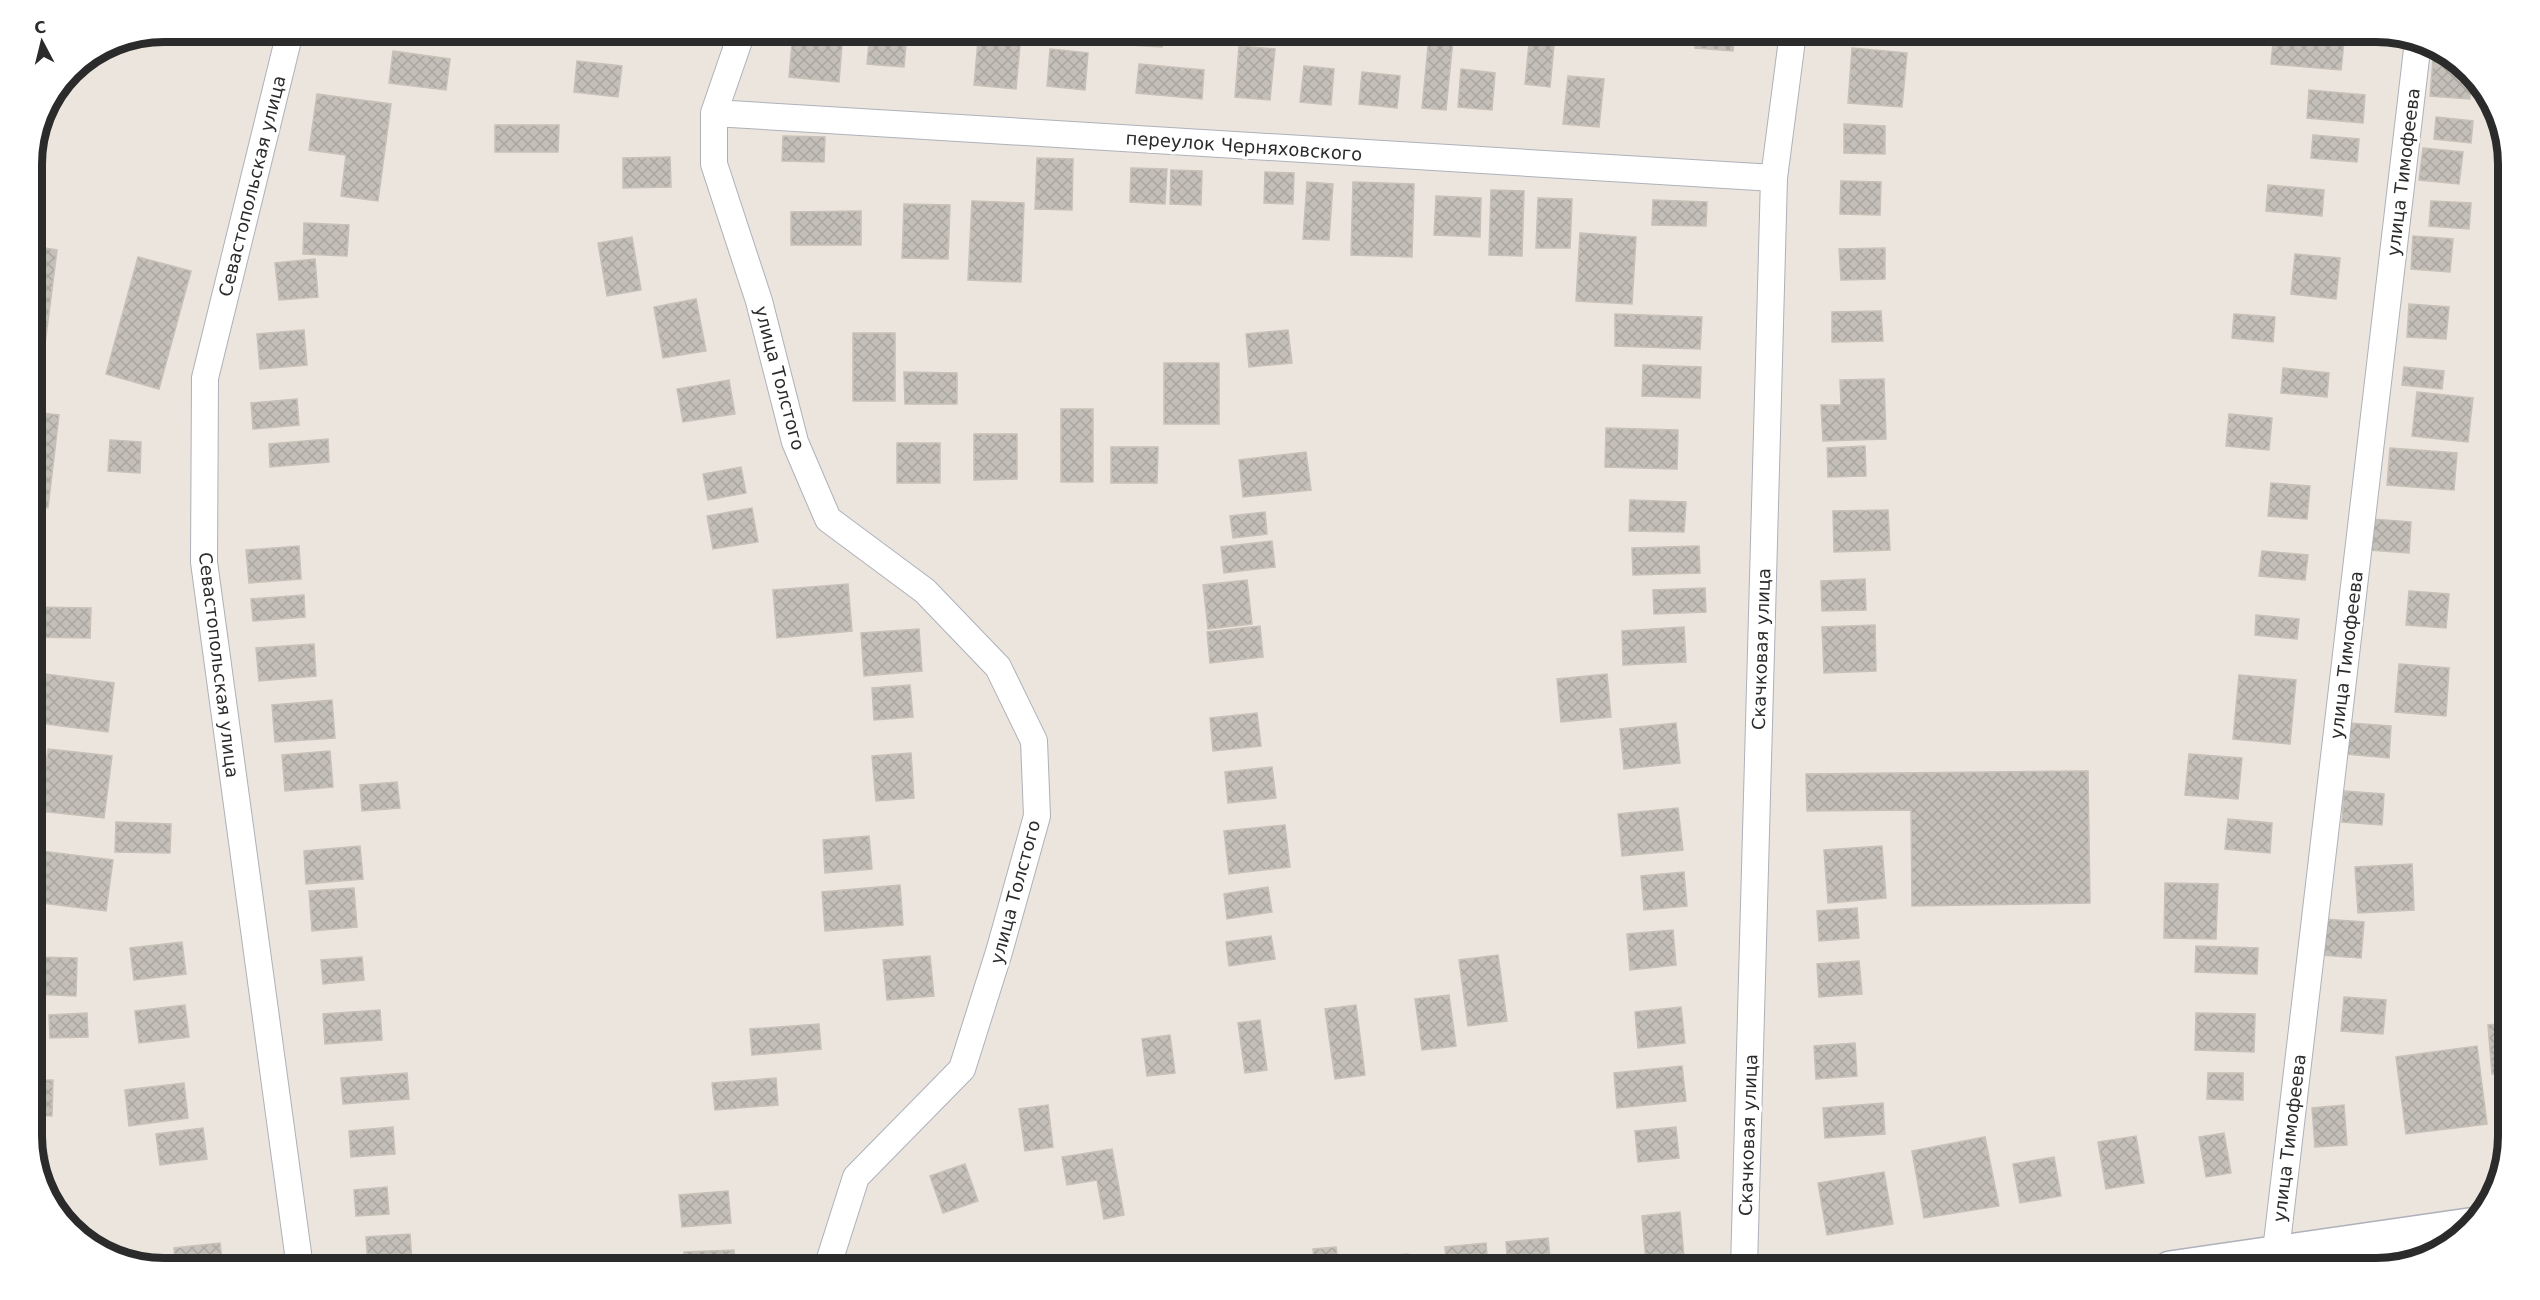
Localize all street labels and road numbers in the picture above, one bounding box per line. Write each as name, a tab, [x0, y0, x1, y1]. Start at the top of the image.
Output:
street label: Севастопольская улица	[214, 73, 290, 299]
street label: улица Тимофеева	[2382, 87, 2424, 257]
street label: переулок Черняховского	[1125, 127, 1363, 165]
street label: улица Толстого	[751, 304, 809, 452]
street label: Севастопольская улица	[195, 551, 243, 779]
street label: Скачковая улица	[1748, 568, 1774, 730]
street label: улица Тимофеева	[2325, 570, 2367, 740]
street label: улица Толстого	[986, 818, 1044, 966]
street label: улица Тимофеева	[2268, 1053, 2310, 1223]
street label: Скачковая улица	[1735, 1054, 1761, 1216]

